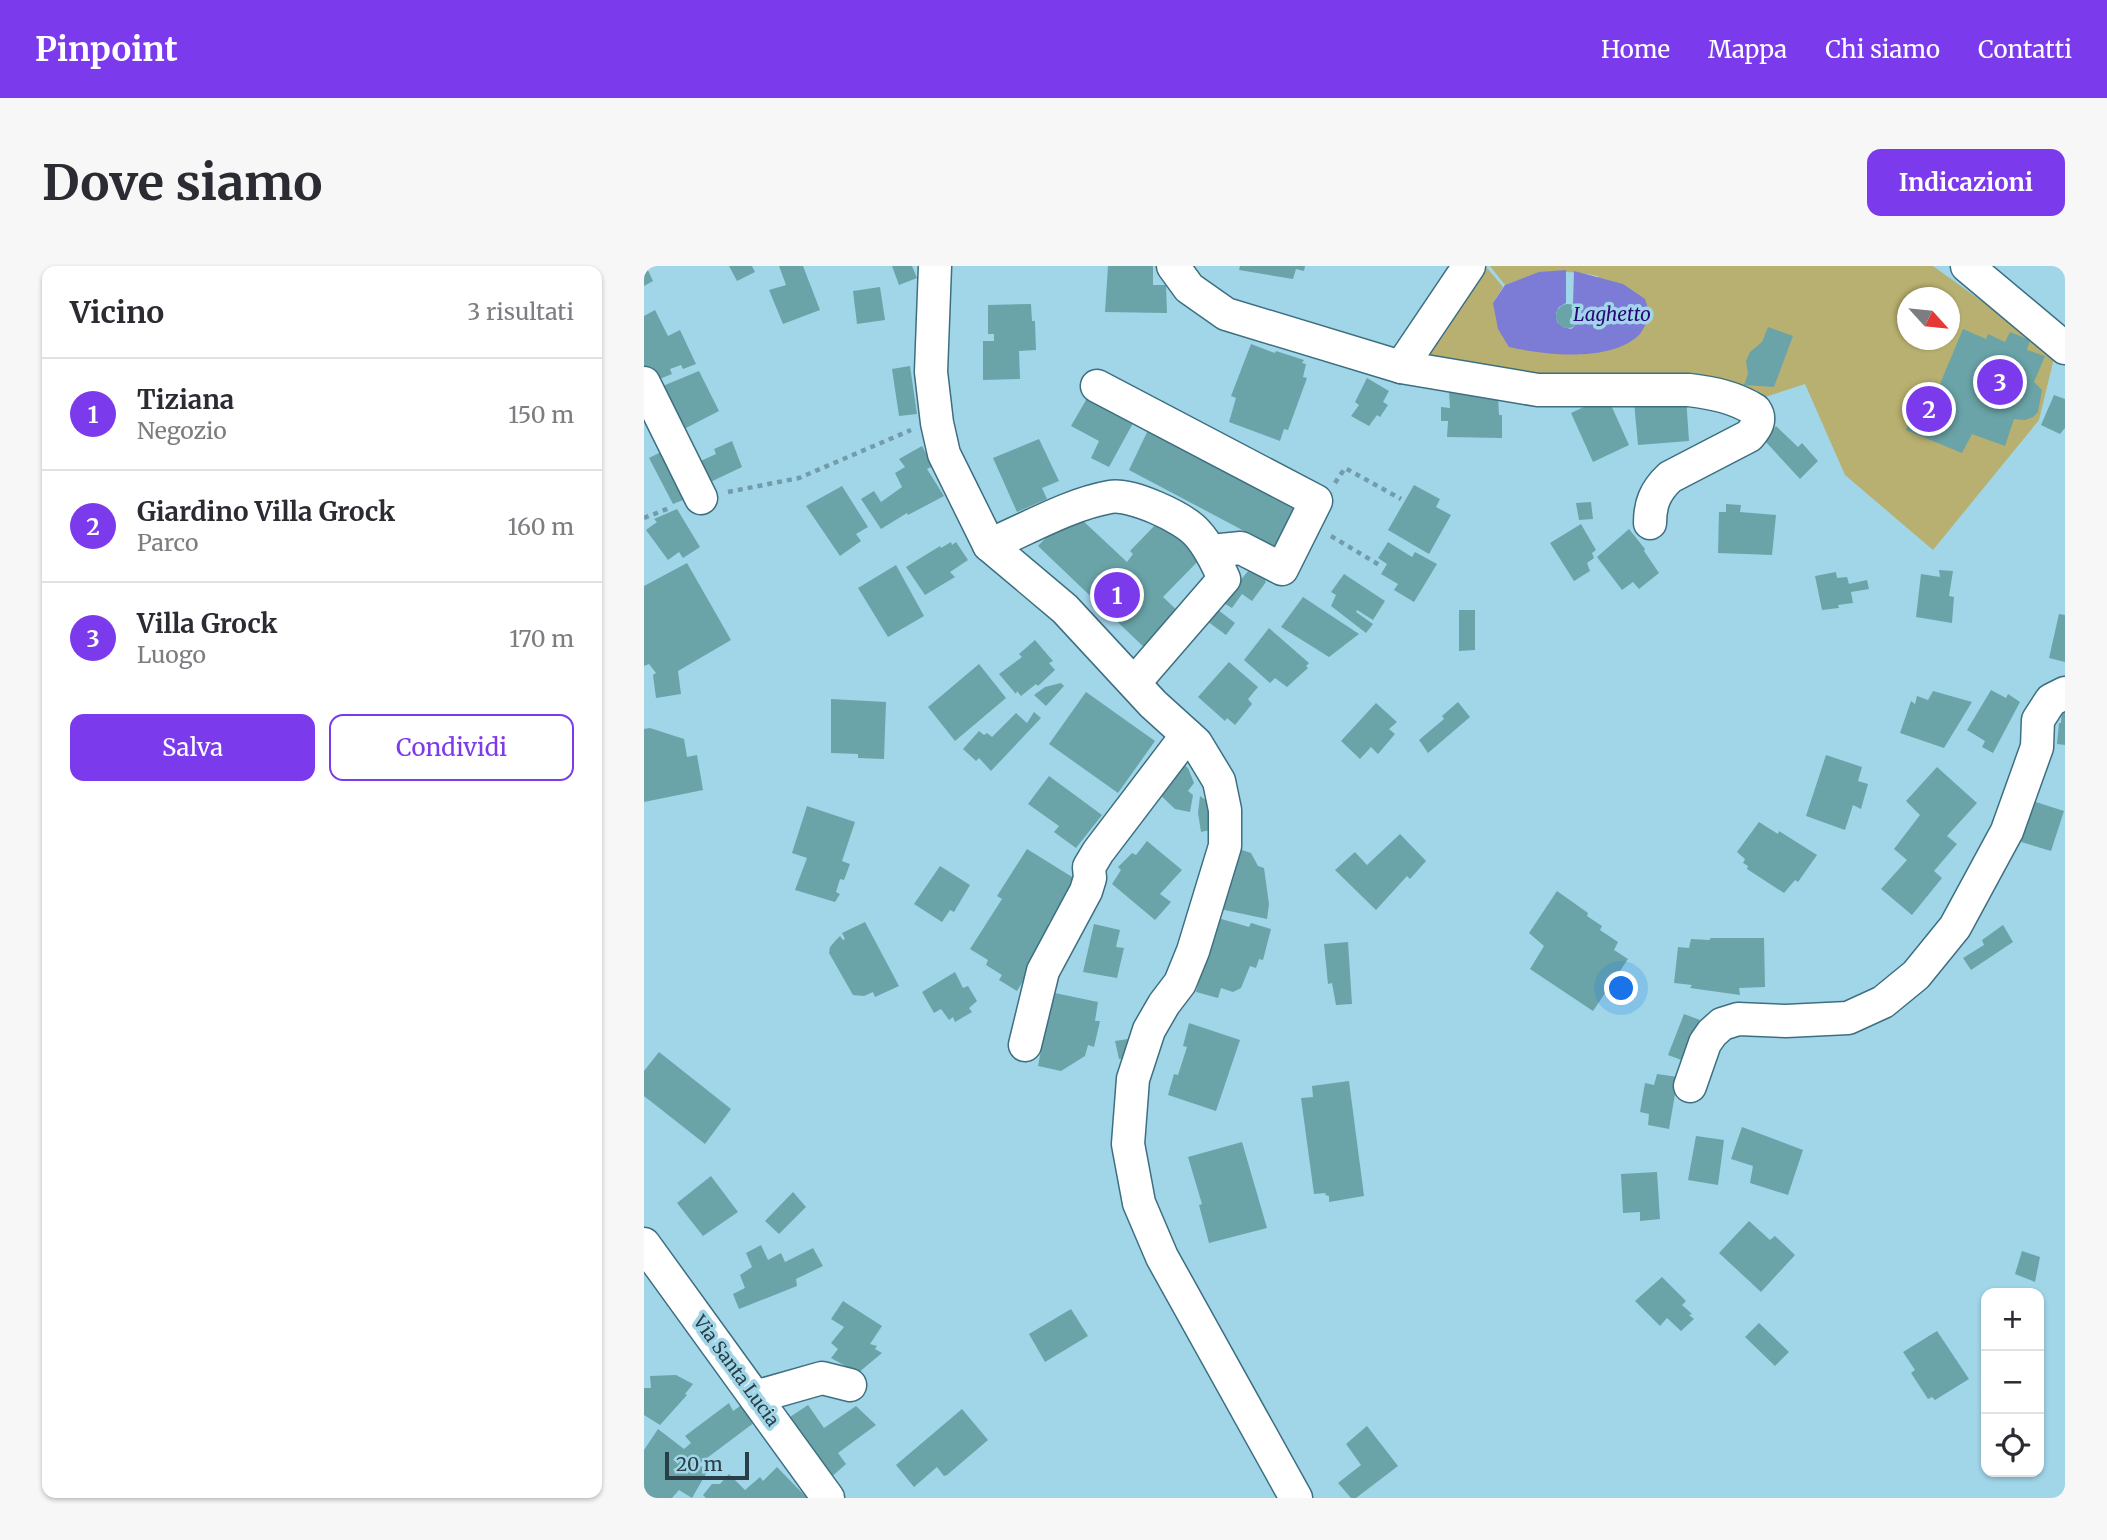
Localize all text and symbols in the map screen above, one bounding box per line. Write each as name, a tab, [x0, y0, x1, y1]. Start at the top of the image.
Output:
text: Pinpoint	[35, 29, 178, 70]
text: Home	[1601, 34, 1670, 65]
text: Mappa	[1708, 34, 1787, 65]
text: Chi siamo	[1825, 34, 1940, 65]
text: Contatti	[1978, 34, 2072, 65]
button: Indicazioni	[1867, 149, 2065, 216]
text: Dove siamo	[42, 152, 323, 213]
north arrow	[1897, 287, 1960, 350]
text: Vicino	[70, 293, 164, 331]
text: 3 risultati	[467, 297, 574, 326]
water label: Laghetto	[1573, 302, 1651, 326]
pin: 3	[1977, 356, 2023, 408]
text: Tiziana	[137, 383, 234, 416]
pin: 2	[1906, 383, 1952, 435]
text: 1	[88, 400, 98, 429]
text: 150 m	[508, 400, 574, 429]
text: Negozio	[137, 416, 227, 445]
text: Giardino Villa Grock	[137, 495, 395, 528]
text: 2	[86, 512, 100, 541]
text: 160 m	[508, 512, 574, 541]
text: Parco	[137, 528, 198, 557]
pin: 1	[1094, 569, 1140, 621]
text: Villa Grock	[137, 607, 277, 640]
text: 3	[86, 624, 100, 653]
text: 170 m	[509, 624, 574, 653]
text: Luogo	[137, 640, 206, 669]
button: Salva	[70, 714, 315, 781]
button: Condividi	[329, 714, 574, 781]
your location	[1604, 971, 1638, 1005]
map controls	[1981, 1288, 2044, 1477]
button: +	[1981, 1288, 2044, 1351]
street label: Via Santa Lucia	[688, 1310, 785, 1431]
button: −	[1981, 1351, 2044, 1414]
button: locate	[1981, 1414, 2044, 1477]
scale bar	[665, 1449, 749, 1481]
text: 20 m	[676, 1452, 723, 1476]

